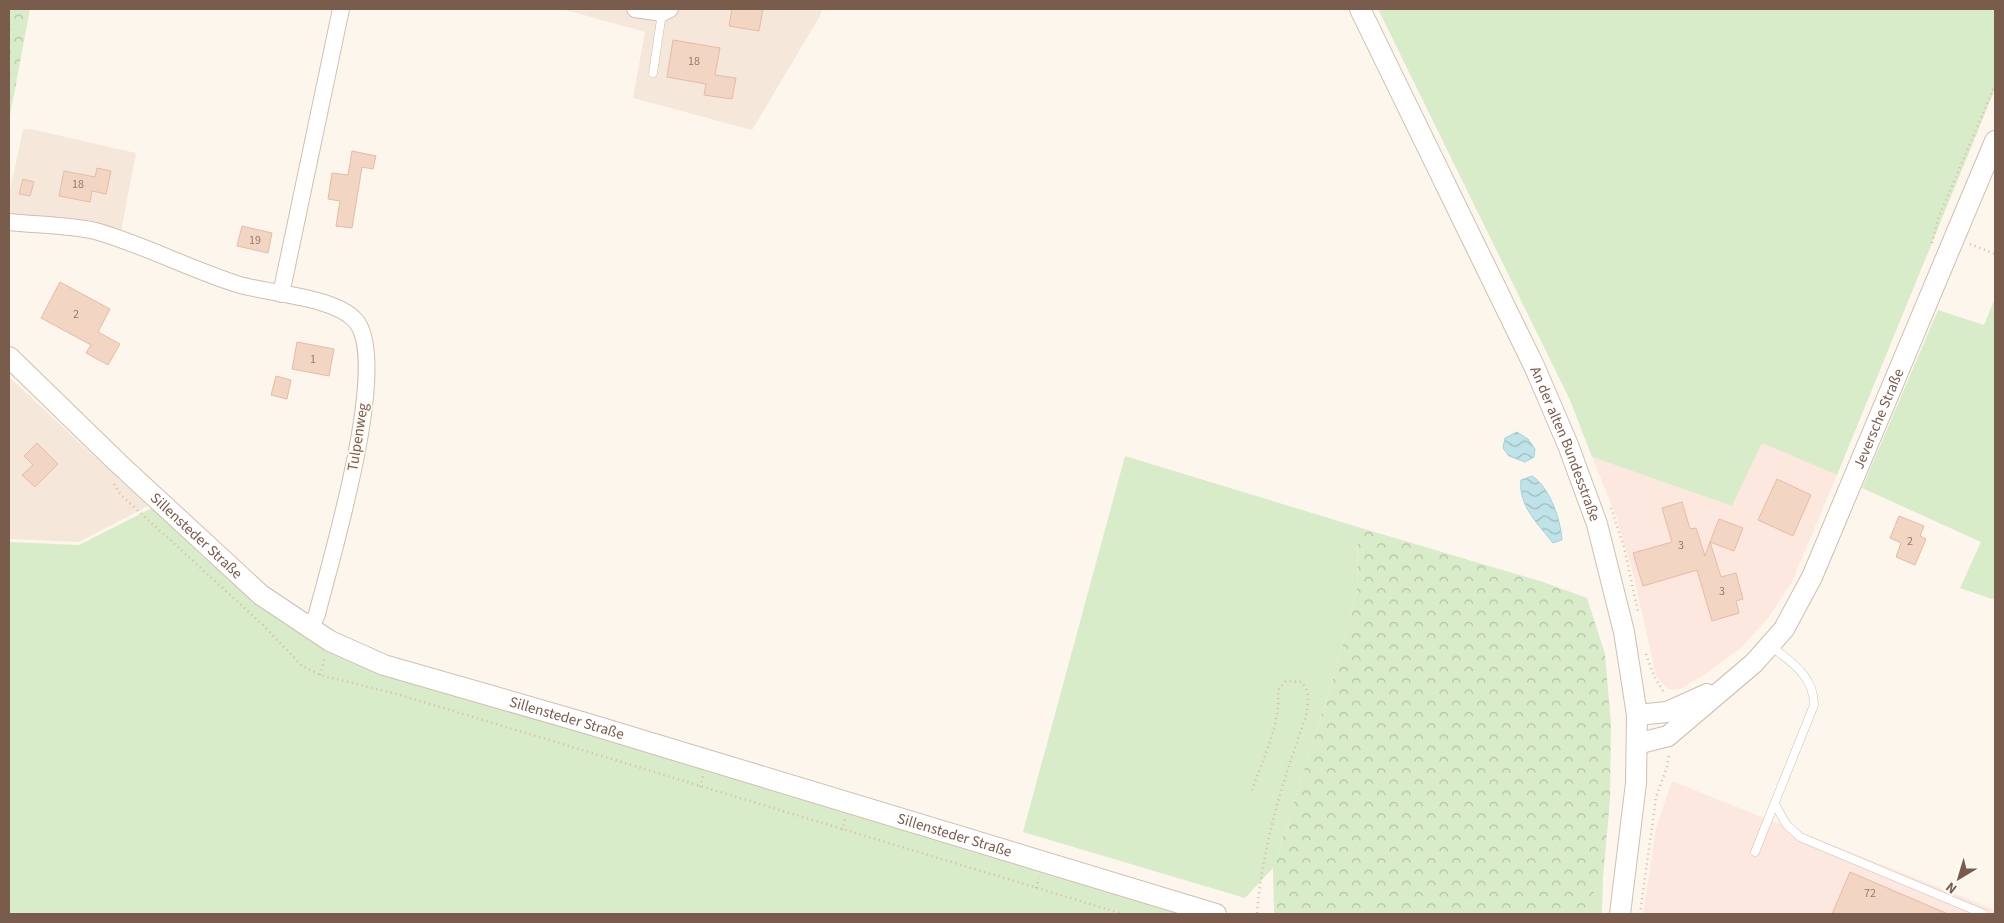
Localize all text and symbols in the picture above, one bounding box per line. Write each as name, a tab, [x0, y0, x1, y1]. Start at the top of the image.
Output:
house number: 18	[688, 53, 700, 70]
house number: 18	[72, 176, 84, 193]
house number: 19	[249, 232, 261, 249]
house number: 2	[73, 306, 79, 323]
house number: 1	[310, 351, 316, 368]
street label: An der alten Bundesstraße	[1525, 363, 1606, 524]
street label: Jeversche Straße	[1848, 365, 1909, 472]
street label: Tulpenweg	[342, 401, 374, 473]
street label: Sillensteder Straße	[146, 488, 247, 583]
house number: 2	[1907, 533, 1913, 550]
house number: 3	[1678, 537, 1684, 554]
house number: 3	[1719, 583, 1725, 600]
street label: Sillensteder Straße	[507, 691, 627, 745]
street label: Sillensteder Straße	[895, 808, 1014, 862]
north arrow	[1934, 853, 1984, 903]
text: N	[1942, 877, 1961, 898]
house number: 72	[1864, 885, 1876, 902]

